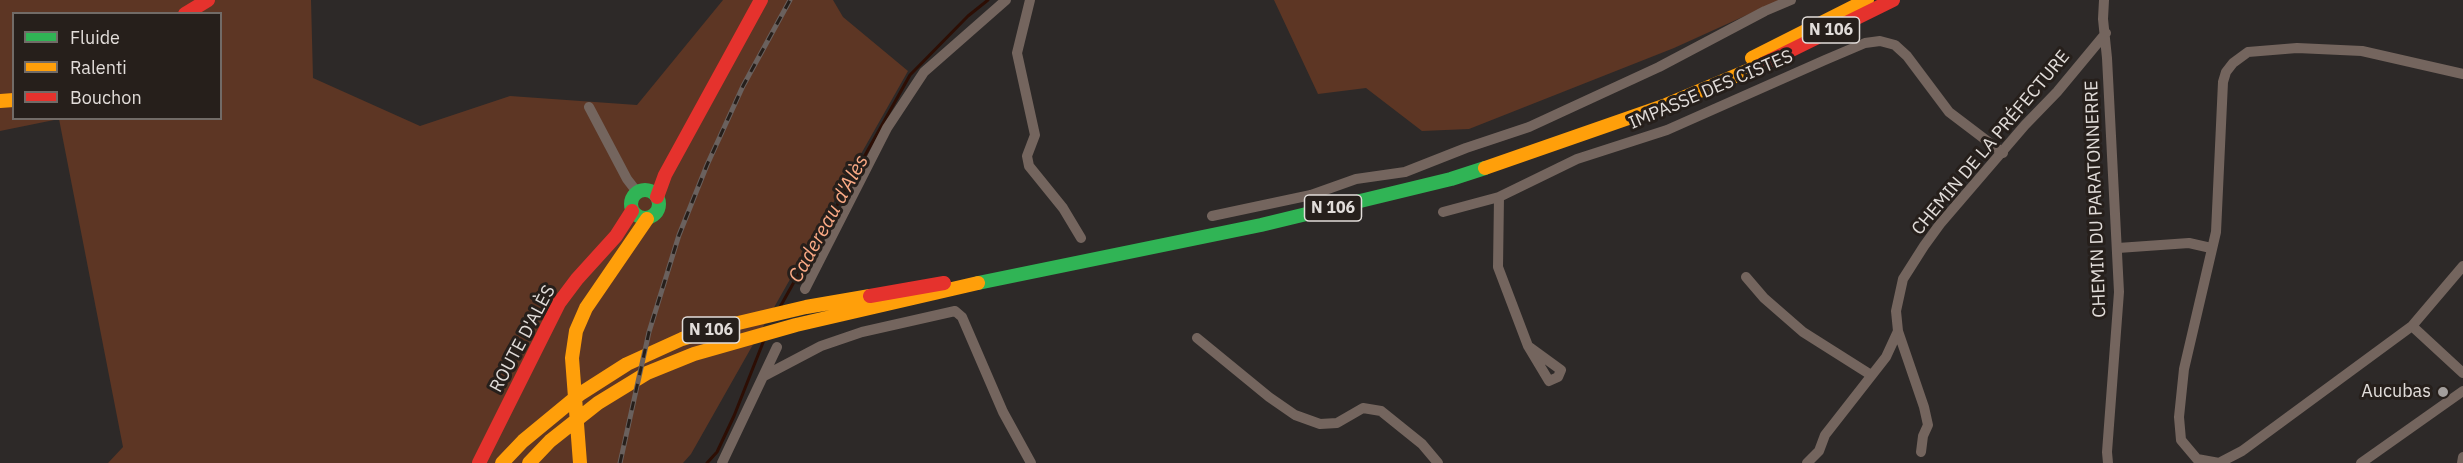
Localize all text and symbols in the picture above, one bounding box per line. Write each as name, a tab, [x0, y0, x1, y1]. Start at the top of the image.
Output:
legend	[12, 12, 222, 120]
road number: N 106	[1802, 17, 1860, 43]
text: Fluide	[70, 26, 120, 49]
street label: IMPASSE DES CISTES	[1626, 46, 1796, 134]
street label: CHEMIN DE LA PRÉFECTURE	[1907, 46, 2075, 240]
text: Ralenti	[70, 56, 127, 79]
street label: CHEMIN DU PARATONNERRE	[2081, 80, 2111, 318]
text: Bouchon	[70, 86, 142, 109]
water label: Cadereau d'Alès	[784, 151, 874, 287]
road number: N 106	[1304, 195, 1362, 221]
street label: ROUTE D'ALÈS	[486, 282, 560, 396]
road number: N 106	[682, 317, 740, 343]
place label: Aucubas	[2361, 381, 2431, 403]
marker: Aucubas	[2436, 385, 2450, 399]

